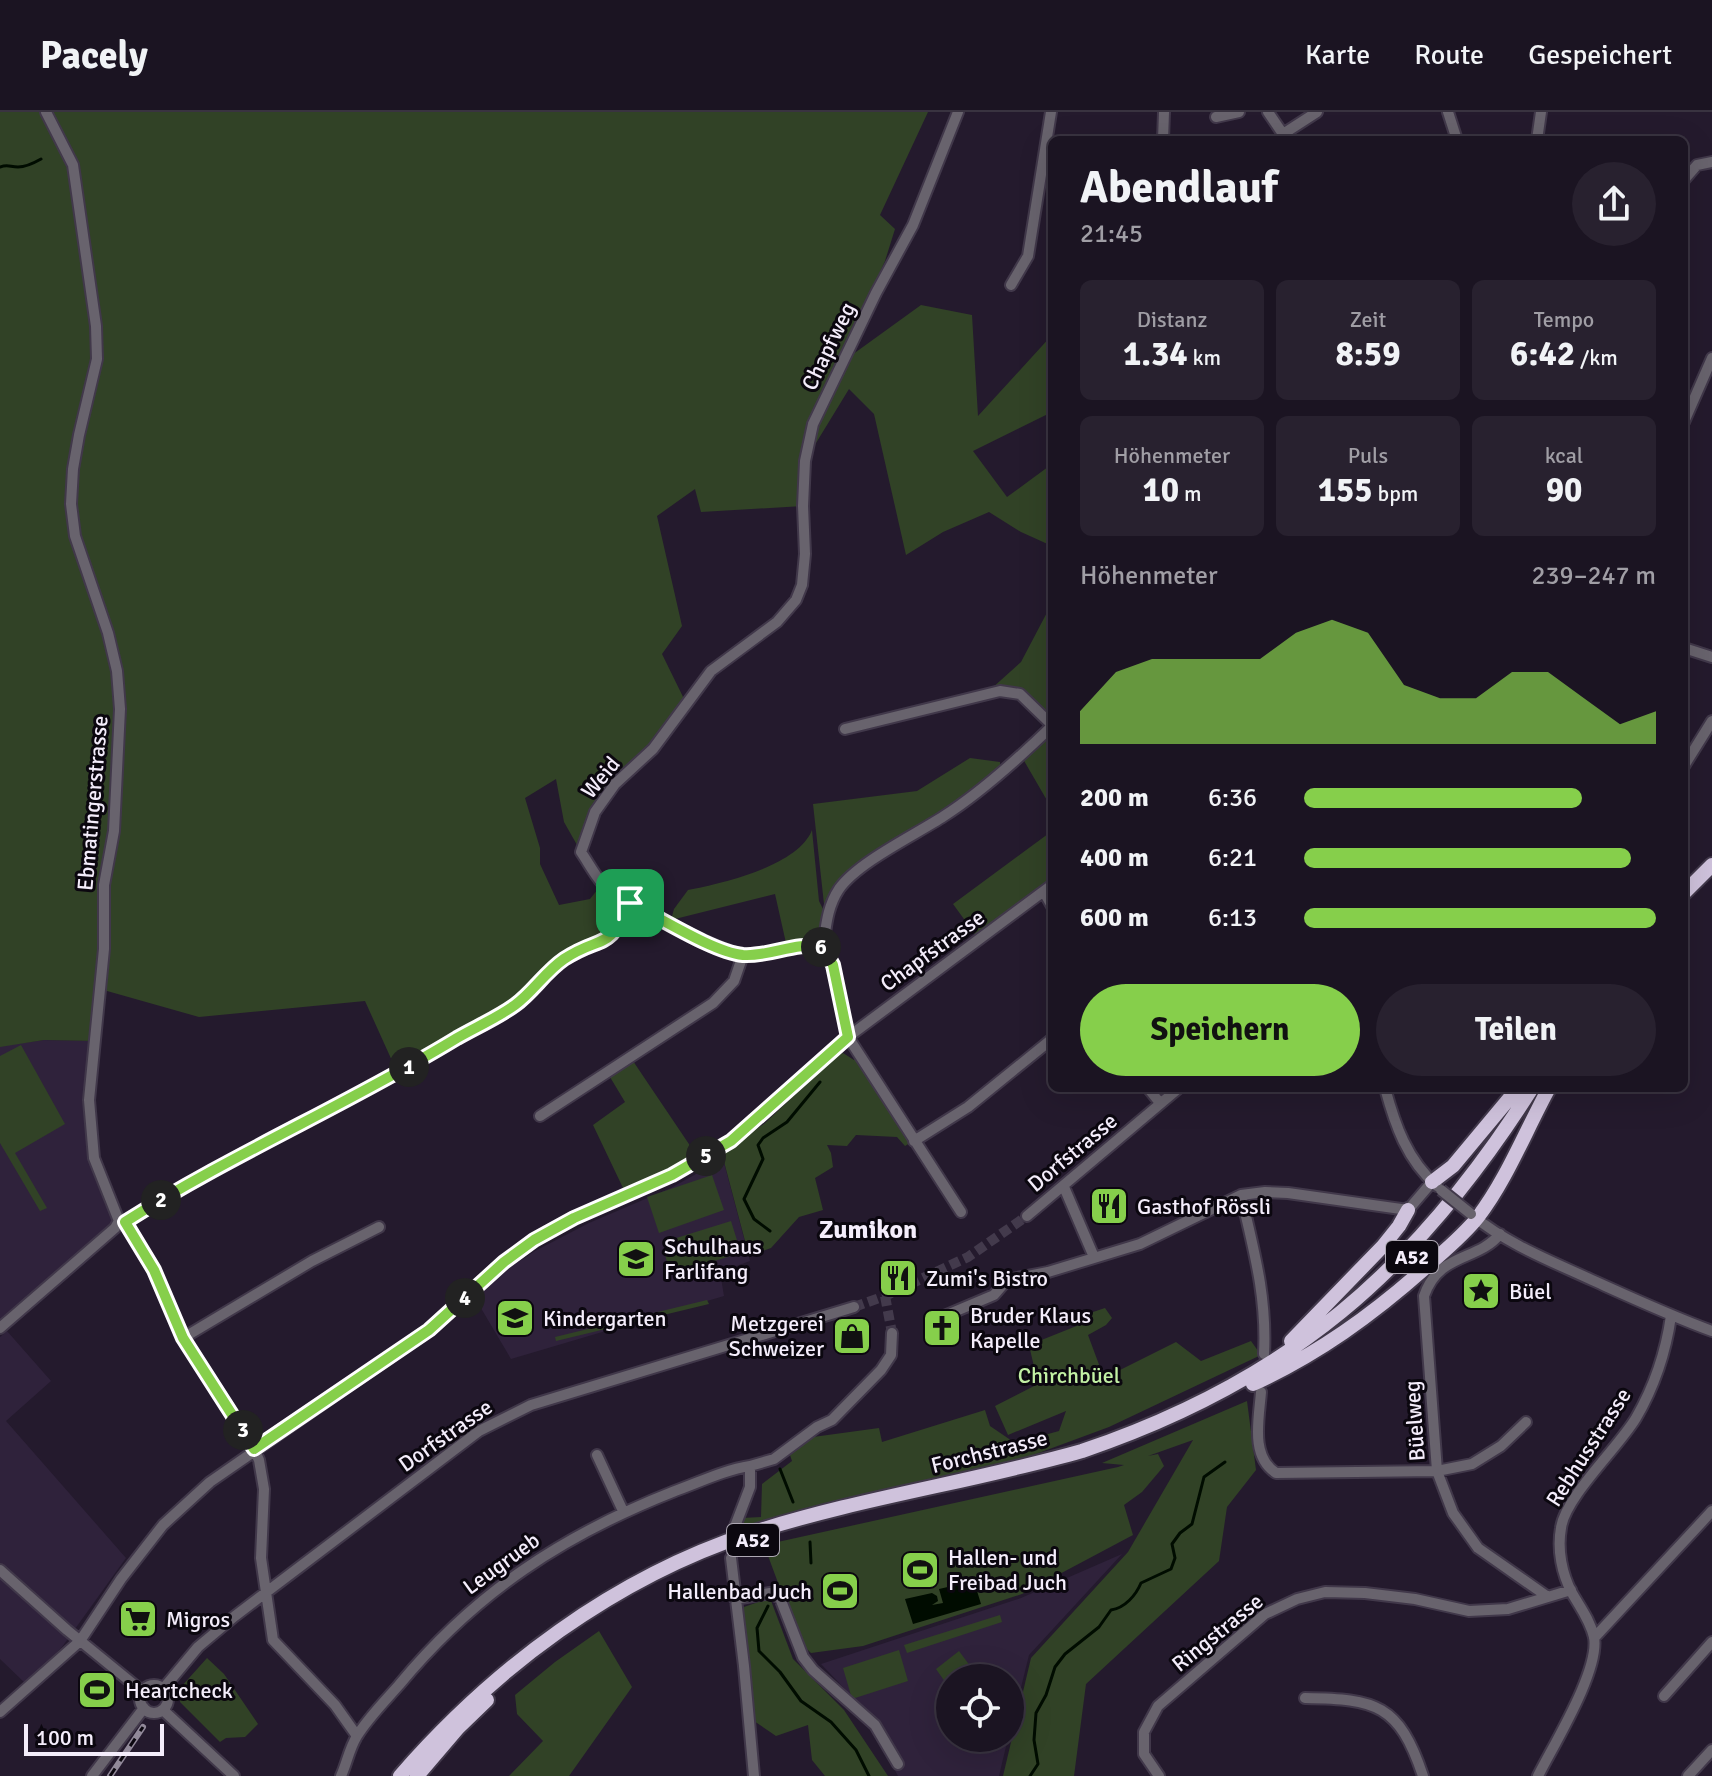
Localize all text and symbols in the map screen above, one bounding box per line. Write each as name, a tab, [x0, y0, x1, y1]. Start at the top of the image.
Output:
text: Pacely	[40, 32, 148, 79]
text: Karte	[1305, 38, 1370, 72]
text: Route	[1414, 38, 1484, 72]
text: Gespeichert	[1528, 38, 1672, 72]
text: Abendlauf	[1080, 161, 1278, 215]
button: share	[1572, 162, 1656, 246]
text: 21:45	[1080, 218, 1143, 250]
street label: Chapfweg	[796, 298, 861, 395]
text: Distanz	[1137, 306, 1207, 333]
text: Zeit	[1350, 306, 1386, 333]
text: Tempo	[1534, 306, 1594, 333]
text: 1.34	[1123, 333, 1188, 375]
text: 8:59	[1335, 333, 1401, 375]
text: 6:42	[1510, 333, 1575, 375]
text: km	[1188, 344, 1221, 371]
text: /km	[1575, 344, 1618, 371]
text: Höhenmeter	[1114, 442, 1230, 469]
text: Puls	[1348, 442, 1388, 469]
text: kcal	[1545, 442, 1583, 469]
text: 10	[1142, 469, 1179, 511]
text: 155	[1318, 469, 1373, 511]
text: 90	[1546, 469, 1582, 511]
text: m	[1179, 480, 1202, 507]
text: bpm	[1373, 480, 1418, 507]
text: Höhenmeter	[1080, 560, 1218, 592]
text: 239–247 m	[1532, 560, 1656, 592]
street label: Ebmatingerstrasse	[71, 714, 114, 892]
street label: Weid	[575, 751, 626, 804]
text: 200 m	[1080, 782, 1149, 814]
text: 6:36	[1208, 782, 1257, 814]
text: 400 m	[1080, 842, 1149, 874]
text: 6:21	[1208, 842, 1257, 874]
pin	[596, 869, 664, 937]
icon: arrive	[608, 881, 652, 925]
text: 600 m	[1080, 902, 1149, 934]
text: 6:13	[1208, 902, 1257, 934]
street label: Chapfstrasse	[875, 904, 990, 997]
pin: 6	[801, 927, 841, 967]
text: 6	[815, 933, 827, 960]
button: Speichern	[1080, 984, 1360, 1076]
button: Teilen	[1376, 984, 1656, 1076]
pin: 1	[389, 1047, 429, 1087]
text: 1	[403, 1053, 415, 1080]
street label: Dorfstrasse	[1022, 1107, 1123, 1198]
pin: 5	[686, 1136, 726, 1176]
text: 5	[700, 1142, 712, 1169]
pin: 2	[141, 1180, 181, 1220]
restaurant icon: Gasthof Rössli	[1088, 1185, 1130, 1227]
text: 2	[155, 1186, 167, 1213]
place label: Gasthof Rössli	[1137, 1193, 1271, 1220]
district label: Zumikon	[819, 1214, 917, 1246]
place label: Schulhaus Farlifang	[664, 1233, 762, 1285]
school or university icon: Schulhaus Farlifang	[615, 1238, 657, 1280]
road number: A52	[1386, 1241, 1438, 1273]
restaurant icon: Zumi's Bistro	[877, 1257, 919, 1299]
place label: Zumi's Bistro	[926, 1265, 1048, 1292]
place icon: Büel	[1460, 1270, 1502, 1312]
pin: 4	[445, 1278, 485, 1318]
place label: Büel	[1509, 1278, 1552, 1305]
text: 4	[459, 1284, 471, 1311]
school or university icon: Kindergarten	[494, 1297, 536, 1339]
place label: Bruder Klaus Kapelle	[970, 1302, 1091, 1354]
place label: Kindergarten	[543, 1305, 666, 1332]
church icon: Bruder Klaus Kapelle	[921, 1307, 963, 1349]
place label: Metzgerei Schweizer	[729, 1310, 824, 1362]
shop icon: Metzgerei Schweizer	[831, 1315, 873, 1357]
park label: Chirchbüel	[1018, 1362, 1120, 1389]
street label: Büelweg	[1398, 1380, 1431, 1462]
street label: Rebhusstrasse	[1540, 1383, 1637, 1512]
street label: Dorfstrasse	[393, 1393, 497, 1478]
pin: 3	[223, 1410, 263, 1450]
text: 3	[237, 1416, 249, 1443]
street label: Forchstrasse	[928, 1424, 1050, 1479]
road number: A52	[727, 1524, 779, 1556]
street label: Leugrueb	[458, 1527, 545, 1600]
place label: Hallen- und Freibad Juch	[948, 1544, 1067, 1596]
sports icon: Hallen- und Freibad Juch	[899, 1549, 941, 1591]
sports icon: Hallenbad Juch	[819, 1570, 861, 1612]
place label: Hallenbad Juch	[667, 1578, 812, 1605]
street label: Ringstrasse	[1166, 1587, 1268, 1677]
supermarket icon: Migros	[117, 1598, 159, 1640]
place label: Migros	[166, 1606, 230, 1633]
map controls	[936, 1664, 1024, 1752]
button: locate	[936, 1664, 1024, 1752]
sports icon: Heartcheck	[76, 1669, 118, 1711]
place label: Heartcheck	[125, 1677, 233, 1704]
scale bar	[24, 1720, 164, 1756]
text: 100 m	[36, 1724, 94, 1751]

